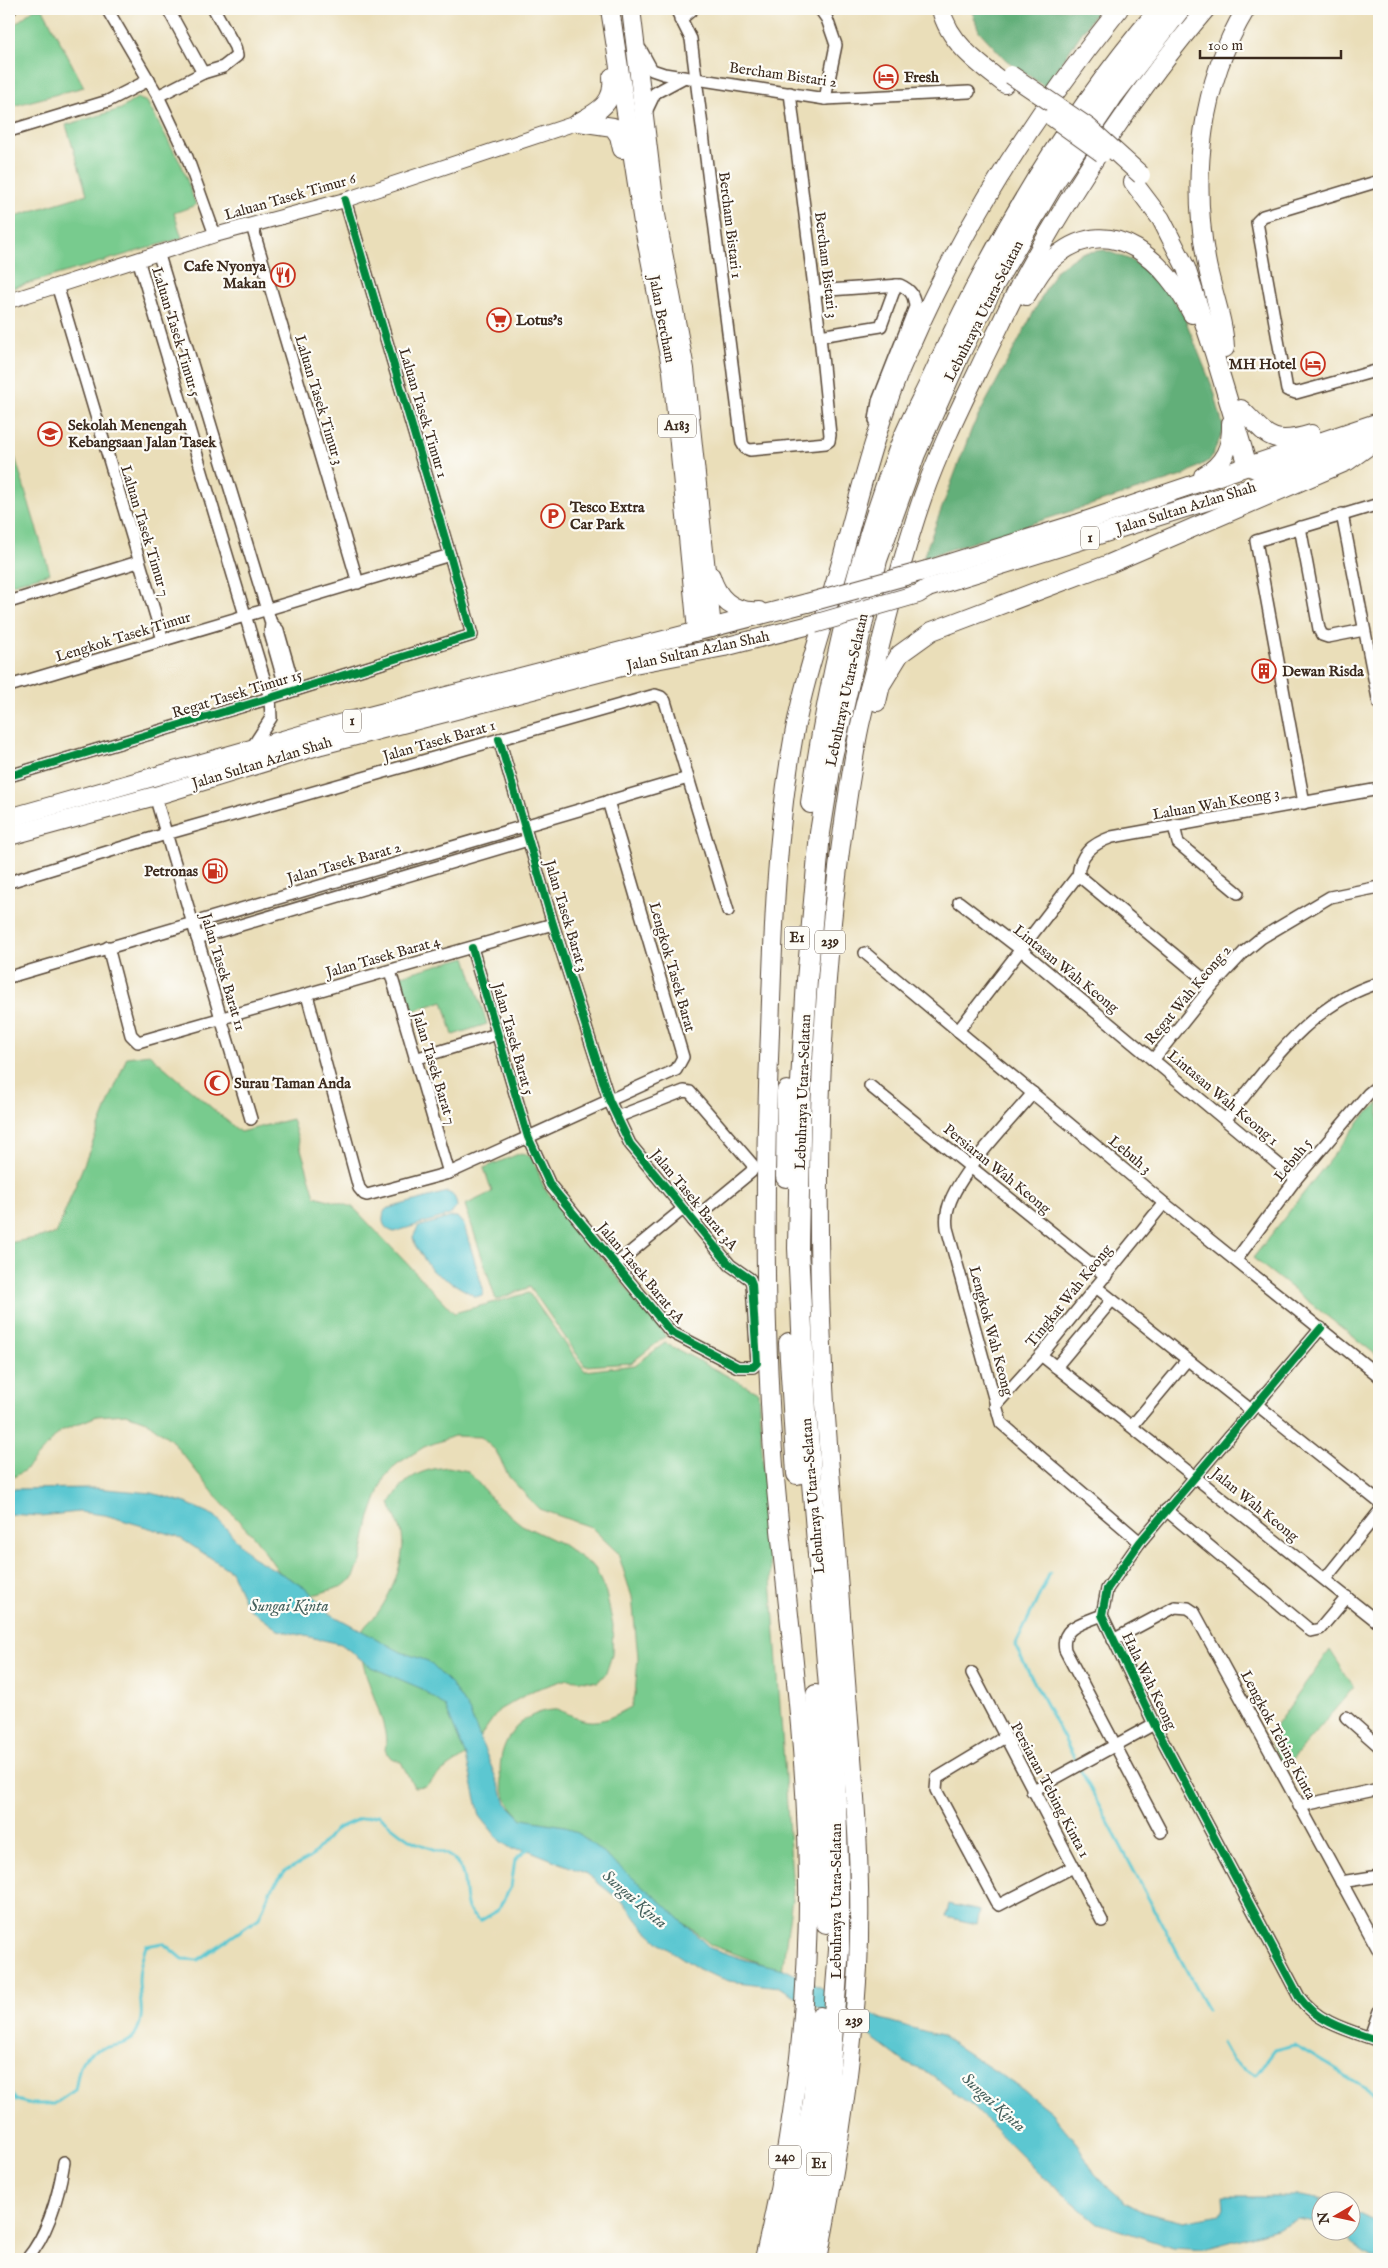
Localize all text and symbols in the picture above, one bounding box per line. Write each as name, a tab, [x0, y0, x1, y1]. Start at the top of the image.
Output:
scale bar	[1200, 28, 1342, 60]
text: 100 m	[1208, 36, 1244, 55]
street label: Bercham Bistari 2	[728, 58, 838, 92]
hotel icon: Fresh	[873, 64, 899, 90]
place label: Fresh	[904, 68, 940, 87]
street label: Laluan Tasek Timur 6	[222, 169, 359, 225]
street label: Bercham Bistari 1	[714, 171, 746, 279]
street label: Bercham Bistari 3	[810, 211, 842, 319]
street label: Lebuhraya Utara–Selatan	[940, 237, 1028, 385]
place label: Cafe Nyonya Makan	[184, 257, 267, 293]
restaurant icon: Cafe Nyonya Makan	[270, 262, 296, 288]
street label: Laluan Tasek Timur 5	[147, 265, 205, 400]
street label: Jalan Bercham	[644, 272, 680, 365]
supermarket icon: Lotus's	[486, 307, 512, 333]
place label: Lotus's	[516, 311, 563, 330]
street label: Laluan Tasek Timur 3	[290, 333, 348, 467]
street label: Laluan Tasek Timur 1	[394, 346, 452, 480]
hotel icon: MH Hotel	[1300, 351, 1326, 377]
place label: MH Hotel	[1229, 355, 1297, 374]
road number: A183	[658, 414, 696, 438]
place label: Sekolah Menengah Kebangsaan Jalan Tasek	[68, 416, 217, 452]
school or university icon: Sekolah Menengah Kebangsaan Jalan Tasek	[37, 421, 63, 447]
street label: Laluan Tasek Timur 7	[116, 463, 174, 599]
street label: Jalan Sultan Azlan Shah	[1112, 478, 1258, 539]
place label: Tesco Extra Car Park	[569, 498, 645, 534]
parking icon: Tesco Extra Car Park	[540, 503, 566, 529]
road number: 1	[1081, 526, 1099, 550]
street label: Lengkok Tasek Timur	[53, 607, 193, 667]
street label: Lebuhraya Utara–Selatan	[821, 612, 873, 768]
street label: Jalan Sultan Azlan Shah	[623, 627, 771, 676]
building icon: Dewan Risda	[1251, 658, 1277, 684]
place label: Dewan Risda	[1282, 662, 1364, 681]
street label: Regat Tasek Timur 15	[170, 665, 305, 723]
road number: 1	[343, 709, 361, 732]
street label: Jalan Tasek Barat 1	[379, 716, 497, 767]
street label: Jalan Sultan Azlan Shah	[188, 733, 334, 794]
street label: Laluan Wah Keong 3	[1151, 783, 1281, 825]
street label: Jalan Tasek Barat 2	[283, 838, 403, 889]
street label: Jalan Tasek Barat 3	[539, 856, 592, 974]
fuel station icon: Petronas	[202, 858, 228, 884]
place label: Petronas	[144, 862, 199, 881]
street label: Lengkok Tasek Barat	[644, 900, 700, 1034]
street label: Jalan Tasek Barat 11	[196, 909, 250, 1033]
street label: Lintasan Wah Keong	[1009, 921, 1123, 1018]
road number: E1	[784, 926, 810, 950]
road number: 239	[815, 930, 845, 954]
street label: Jalan Tasek Barat 4	[322, 931, 443, 983]
street label: Regat Wah Keong 2	[1141, 941, 1235, 1049]
street label: Jalan Tasek Barat 5	[487, 979, 538, 1098]
street label: Jalan Tasek Barat 7	[407, 1007, 460, 1127]
street label: Lebuhraya Utara–Selatan	[791, 1014, 815, 1170]
street label: Lintasan Wah Keong 1	[1164, 1046, 1282, 1150]
mosque icon: Surau Taman Anda	[204, 1070, 230, 1096]
place label: Surau Taman Anda	[234, 1074, 351, 1093]
street label: Persiaran Wah Keong	[939, 1120, 1055, 1219]
street label: Lebuh 3	[1105, 1132, 1155, 1178]
street label: Lebuh 5	[1270, 1134, 1316, 1185]
street label: Jalan Tasek Barat 3A	[645, 1144, 742, 1255]
street label: Jalan Tasek Barat 5A	[592, 1217, 689, 1328]
street label: Tingkat Wah Keong	[1022, 1240, 1117, 1351]
street label: Lengkok Wah Keong	[964, 1264, 1018, 1399]
street label: Lebuhraya Utara–Selatan	[797, 1417, 829, 1575]
street label: Jalan Wah Keong	[1206, 1463, 1303, 1547]
water label: Sungai Kinta	[249, 1597, 329, 1617]
street label: Hala Wah Keong	[1117, 1629, 1181, 1734]
street label: Lengkok Tebing Kinta	[1236, 1667, 1320, 1803]
street label: Persiaran Tebing Kinta 1	[1006, 1719, 1094, 1861]
street label: Lebuhraya Utara–Selatan	[827, 1823, 846, 1979]
water label: Sungai Kinta	[598, 1866, 670, 1934]
road number: 239	[839, 2010, 869, 2032]
water label: Sungai Kinta	[957, 2069, 1029, 2137]
road number: 240	[769, 2146, 801, 2168]
road number: E1	[806, 2152, 832, 2176]
north arrow	[1310, 2190, 1360, 2240]
text: N	[1314, 2210, 1334, 2226]

